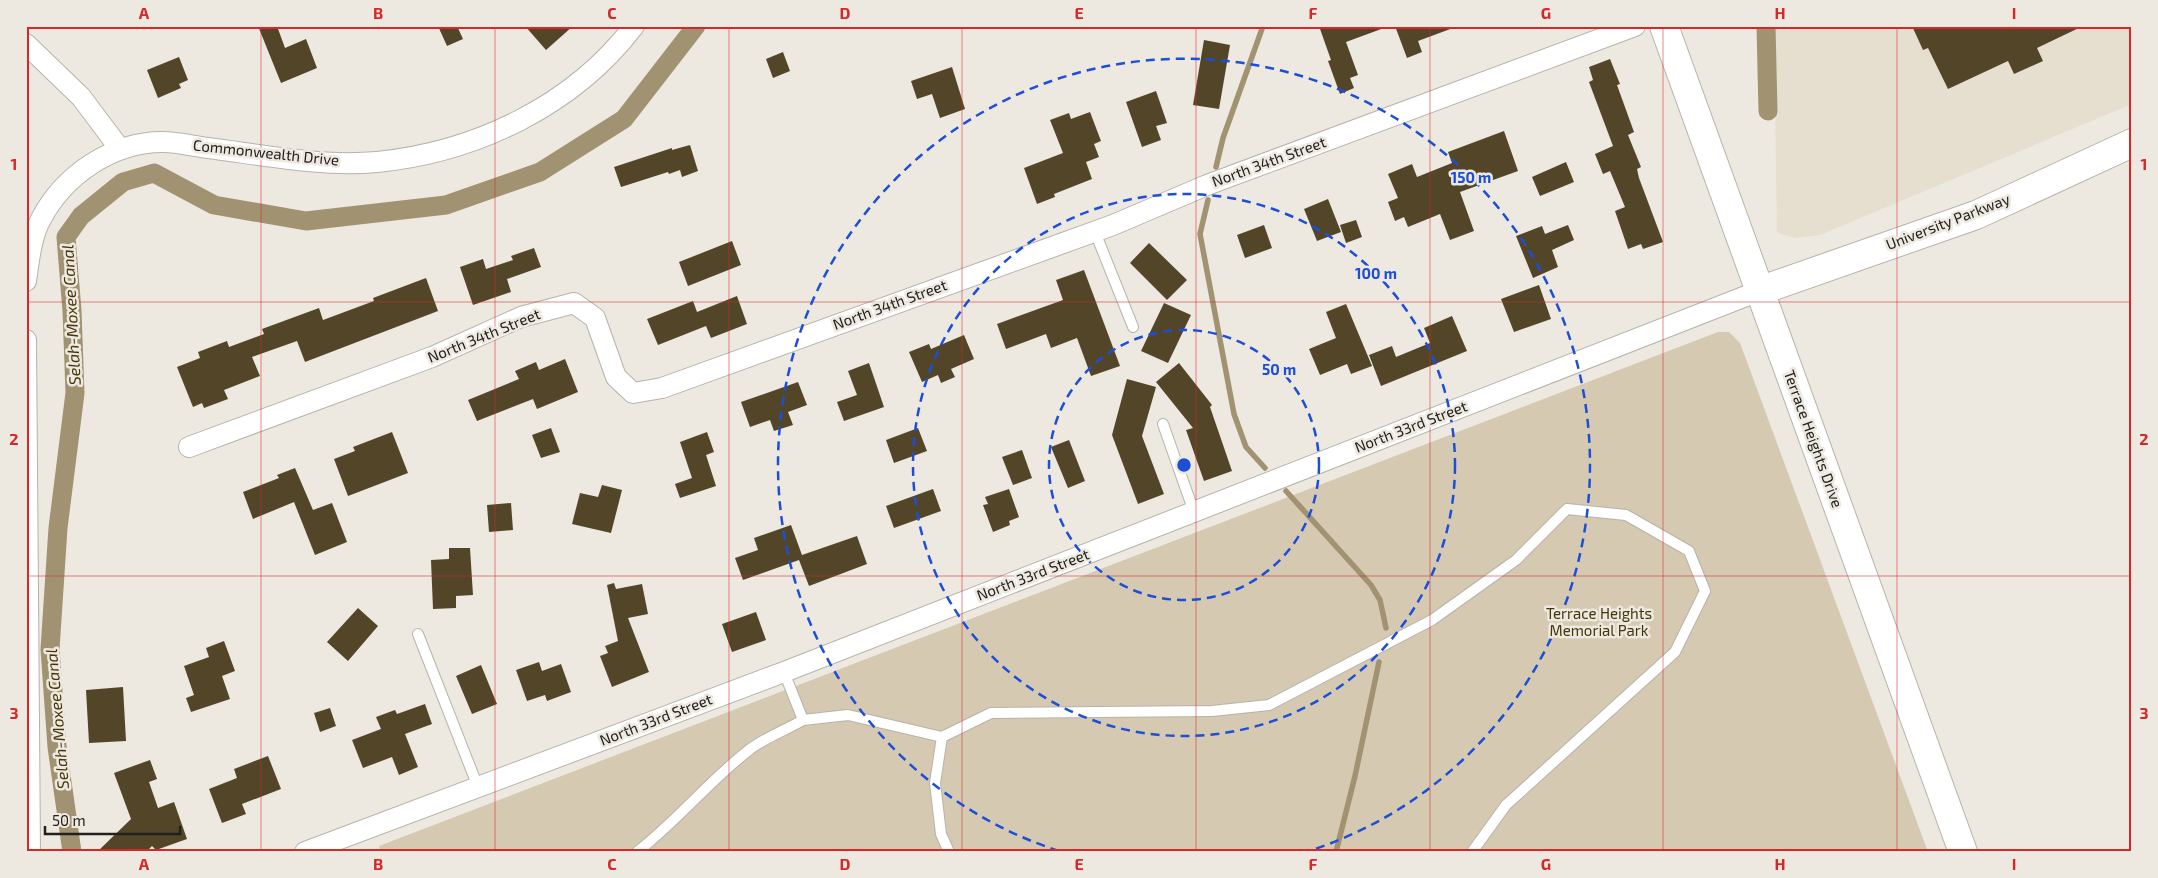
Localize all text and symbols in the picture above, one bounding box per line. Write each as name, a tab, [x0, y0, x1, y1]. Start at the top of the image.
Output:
text: A	[139, 3, 150, 22]
text: B	[373, 3, 383, 22]
text: C	[607, 3, 617, 22]
text: D	[840, 3, 851, 22]
text: E	[1074, 3, 1084, 22]
text: F	[1309, 3, 1318, 22]
text: G	[1541, 3, 1551, 22]
text: H	[1774, 3, 1786, 22]
text: I	[2012, 3, 2016, 22]
street label: North 34th Street	[1209, 132, 1328, 190]
street label: Commonwealth Drive	[192, 135, 340, 169]
text: 1	[11, 154, 17, 173]
text: 1	[2141, 154, 2147, 173]
text: 150 m	[1451, 168, 1491, 186]
street label: University Parkway	[1883, 189, 2012, 253]
water label: Selah-Moxee Canal	[57, 244, 84, 386]
text: 100 m	[1355, 264, 1397, 282]
street label: North 34th Street	[830, 275, 949, 333]
street label: North 34th Street	[425, 304, 543, 366]
text: 50 m	[1262, 360, 1296, 378]
street label: Terrace Heights Drive	[1781, 367, 1847, 510]
street label: North 33rd Street	[1352, 396, 1470, 456]
text: 2	[9, 429, 19, 448]
text: 2	[2139, 429, 2149, 448]
centre of rings	[1175, 456, 1193, 474]
street label: North 33rd Street	[974, 544, 1092, 604]
park label: Terrace Heights Memorial Park	[1546, 604, 1652, 639]
water label: Selah-Moxee Canal	[41, 648, 72, 790]
street label: North 33rd Street	[597, 689, 715, 749]
text: 3	[9, 703, 19, 722]
text: 3	[2139, 703, 2149, 722]
scale bar	[45, 803, 180, 835]
text: 50 m	[52, 811, 86, 829]
text: A	[139, 854, 150, 873]
text: B	[373, 854, 383, 873]
text: C	[607, 854, 617, 873]
text: D	[840, 854, 851, 873]
text: E	[1074, 854, 1084, 873]
text: F	[1309, 854, 1318, 873]
text: G	[1541, 854, 1551, 873]
text: H	[1774, 854, 1786, 873]
text: I	[2012, 854, 2016, 873]

